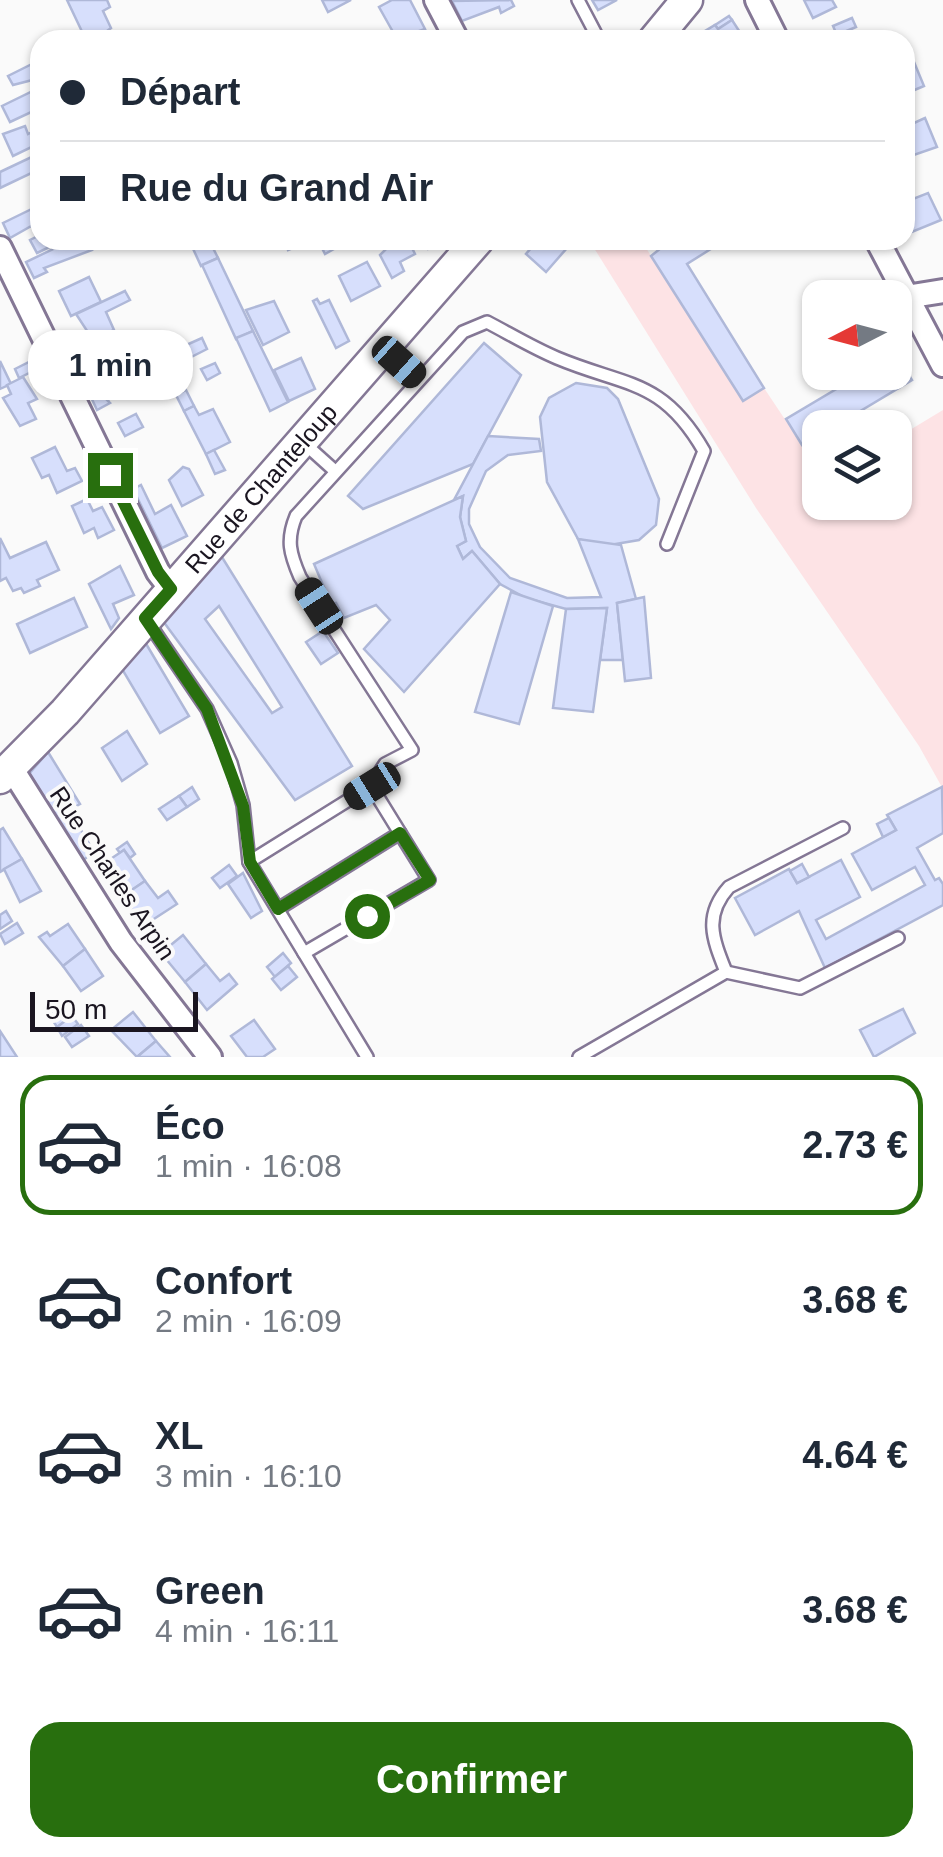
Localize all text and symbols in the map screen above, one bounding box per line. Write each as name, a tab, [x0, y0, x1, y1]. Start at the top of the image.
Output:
text: Départ	[120, 71, 240, 113]
text: Rue du Grand Air	[120, 167, 433, 209]
north arrow	[802, 280, 912, 390]
map controls	[802, 280, 912, 520]
callout: 1 min	[28, 330, 192, 400]
car	[367, 331, 431, 393]
text: 1 min	[69, 347, 152, 383]
street label: Rue de Chanteloup	[179, 398, 342, 579]
button: layers	[802, 410, 912, 520]
route end	[88, 453, 133, 498]
car	[290, 573, 348, 639]
car	[339, 757, 405, 815]
street label: Rue Charles Arpin	[45, 781, 181, 965]
route start	[345, 894, 390, 939]
scale bar	[30, 987, 198, 1032]
text: 50 m	[45, 994, 107, 1025]
icon: car	[35, 1100, 125, 1190]
text: Éco	[155, 1105, 225, 1147]
text: 2.73 €	[802, 1124, 908, 1166]
text: 1 min · 16:08	[155, 1148, 342, 1184]
icon: car	[35, 1255, 125, 1345]
text: Confort	[155, 1260, 292, 1302]
text: 3.68 €	[802, 1279, 908, 1321]
text: 2 min · 16:09	[155, 1303, 342, 1339]
icon: car	[35, 1410, 125, 1500]
text: XL	[155, 1415, 204, 1457]
text: 4.64 €	[802, 1434, 908, 1476]
text: 3 min · 16:10	[155, 1458, 342, 1494]
icon: car	[35, 1565, 125, 1655]
text: Green	[155, 1570, 265, 1612]
text: 3.68 €	[802, 1589, 908, 1631]
text: 4 min · 16:11	[155, 1613, 339, 1649]
button: Confirmer	[30, 1722, 913, 1837]

